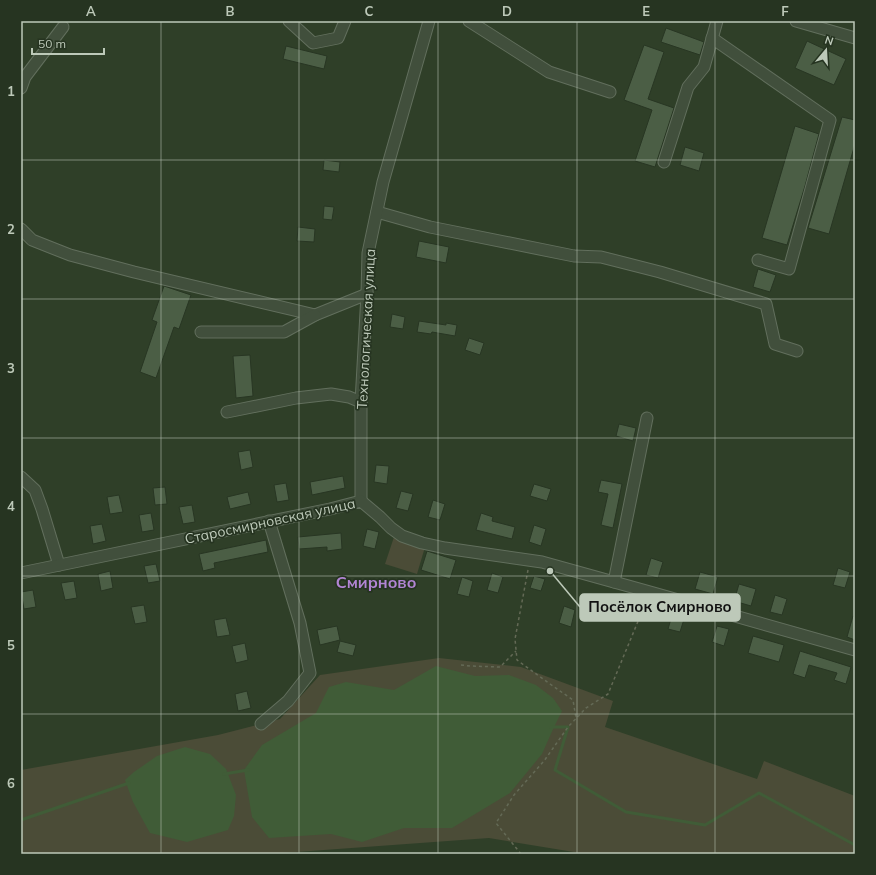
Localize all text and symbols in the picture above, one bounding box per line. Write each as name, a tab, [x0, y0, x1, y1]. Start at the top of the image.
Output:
text: A	[86, 3, 96, 19]
text: B	[226, 3, 235, 19]
text: C	[365, 3, 374, 19]
text: D	[502, 3, 512, 19]
text: E	[642, 3, 650, 19]
text: F	[781, 3, 789, 19]
scale bar	[32, 30, 104, 56]
north arrow	[806, 30, 846, 70]
text: N	[823, 33, 835, 48]
text: 50 m	[38, 36, 66, 51]
text: 1	[7, 83, 15, 99]
text: 2	[7, 221, 15, 237]
street label: Технологическая улица	[353, 248, 379, 410]
text: 3	[7, 360, 15, 376]
street label: Старосмирновская улица	[183, 494, 357, 548]
text: 4	[7, 498, 15, 514]
district label: Смирново	[336, 572, 416, 592]
callout: Посёлок Смирново	[580, 594, 740, 621]
text: Посёлок Смирново	[588, 597, 732, 616]
text: 5	[7, 637, 15, 653]
text: 6	[7, 775, 15, 791]

